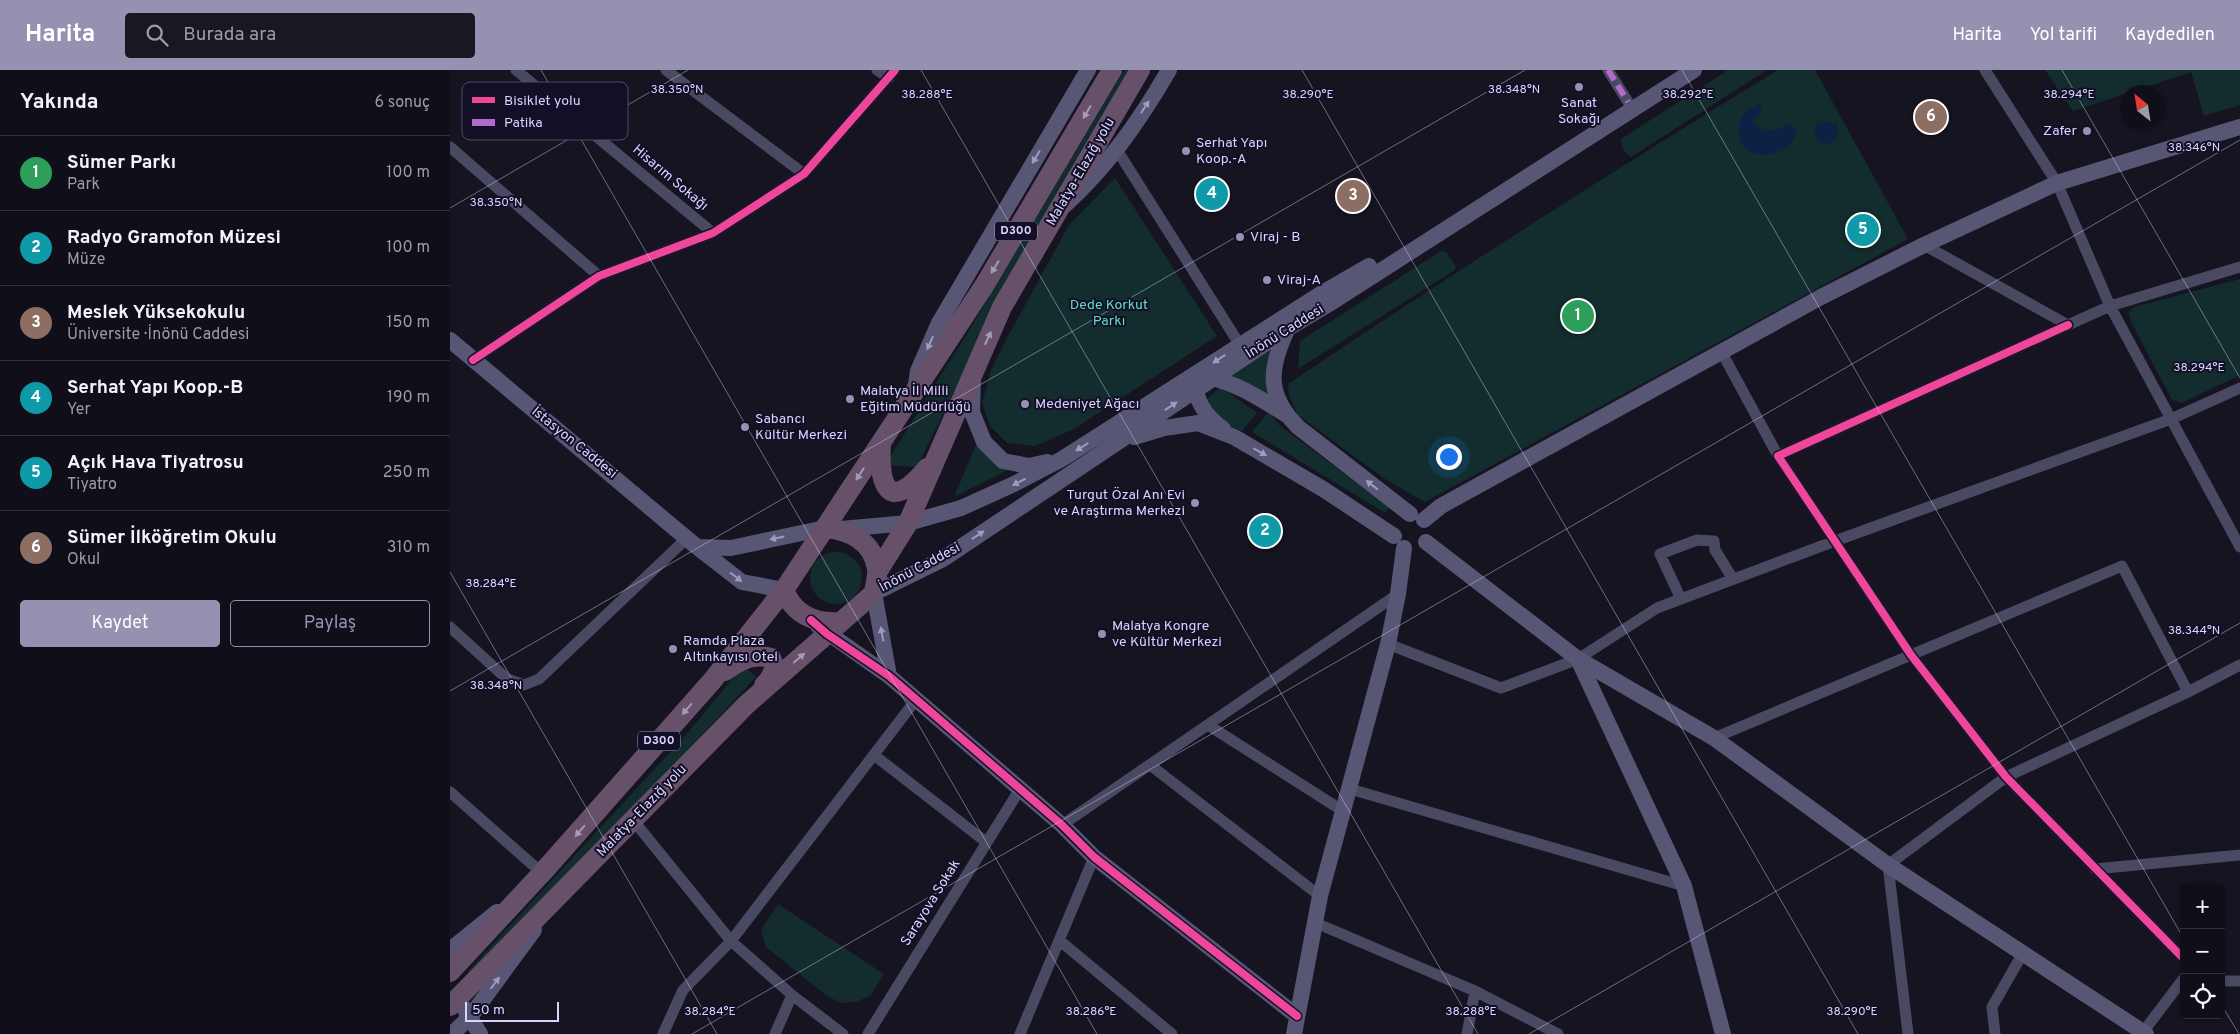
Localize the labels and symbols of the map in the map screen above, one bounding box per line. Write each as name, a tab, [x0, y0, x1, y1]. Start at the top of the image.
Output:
marker: Sanat Sokağı	[1573, 81, 1585, 93]
legend	[462, 82, 628, 140]
text: 38.350°N	[651, 82, 703, 98]
text: 38.348°N	[1488, 82, 1540, 98]
north arrow	[2120, 85, 2165, 130]
text: 38.288°E	[901, 87, 953, 103]
text: 38.290°E	[1282, 87, 1334, 103]
text: 38.292°E	[1662, 87, 1714, 103]
text: 38.294°E	[2043, 87, 2095, 103]
text: Bisiklet yolu	[504, 93, 581, 110]
place label: Sanat Sokağı	[1558, 95, 1600, 128]
pin: 6	[1915, 98, 1947, 136]
one-way arrow	[1140, 101, 1150, 114]
one-way arrow	[1083, 105, 1092, 118]
text: Patika	[504, 115, 543, 132]
street label: Malatya-Elazığ yolu	[1043, 115, 1119, 229]
place label: Zafer	[2043, 123, 2078, 140]
marker: Zafer	[2081, 125, 2093, 137]
place label: Serhat Yapı Koop.-A	[1196, 135, 1267, 168]
text: 38.346°N	[2168, 140, 2220, 156]
street label: Hisarım Sokağı	[629, 141, 711, 215]
marker: Serhat Yapı Koop.-A	[1180, 145, 1192, 157]
one-way arrow	[1032, 151, 1041, 164]
pin: 4	[1196, 175, 1228, 213]
pin: 3	[1337, 177, 1369, 215]
text: 38.350°N	[470, 195, 522, 211]
pin: 5	[1847, 211, 1879, 249]
road number: D300	[995, 222, 1037, 240]
place label: Viraj - B	[1250, 229, 1301, 246]
marker: Viraj - B	[1234, 231, 1246, 243]
one-way arrow	[991, 260, 1000, 273]
place label: Viraj-A	[1277, 272, 1321, 289]
marker: Viraj-A	[1261, 274, 1273, 286]
park label: Dede Korkut Parkı	[1070, 297, 1148, 330]
pin: 1	[1562, 297, 1594, 335]
street label: İnönü Caddesi	[1242, 300, 1327, 363]
one-way arrow	[984, 331, 992, 345]
one-way arrow	[925, 336, 933, 350]
one-way arrow	[1212, 354, 1225, 364]
text: 38.294°E	[2173, 360, 2225, 376]
place label: Malatya İl Milli Eğitim Müdürlüğü	[860, 382, 971, 416]
marker: Malatya İl Milli Eğitim Müdürlüğü	[844, 393, 856, 405]
place label: Medeniyet Ağacı	[1035, 396, 1139, 413]
marker: Medeniyet Ağacı	[1019, 398, 1031, 410]
one-way arrow	[1164, 401, 1178, 411]
street label: İstasyon Caddesi	[528, 403, 621, 483]
place label: Sabancı Kültür Merkezi	[755, 411, 847, 444]
marker: Sabancı Kültür Merkezi	[739, 421, 751, 433]
one-way arrow	[1075, 442, 1089, 451]
your location	[1436, 444, 1462, 470]
one-way arrow	[1253, 447, 1266, 456]
one-way arrow	[855, 468, 865, 481]
one-way arrow	[1011, 478, 1026, 486]
one-way arrow	[1365, 480, 1378, 490]
place label: Turgut Özal Anı Evi ve Araştırma Merkezi	[1053, 486, 1185, 520]
marker: Turgut Özal Anı Evi ve Araştırma Merkezi	[1189, 497, 1201, 509]
pin: 2	[1249, 512, 1281, 550]
one-way arrow	[971, 530, 985, 540]
one-way arrow	[769, 535, 785, 543]
street label: İnönü Caddesi	[876, 539, 963, 596]
one-way arrow	[729, 571, 742, 582]
text: 38.284°E	[465, 576, 517, 592]
place label: Malatya Kongre ve Kültür Merkezi	[1112, 618, 1222, 651]
text: 38.344°N	[2168, 623, 2220, 639]
one-way arrow	[877, 626, 885, 642]
marker: Malatya Kongre ve Kültür Merkezi	[1096, 628, 1108, 640]
place label: Ramda Plaza Altınkayısı Otel	[683, 633, 778, 666]
marker: Ramda Plaza Altınkayısı Otel	[667, 643, 679, 655]
one-way arrow	[793, 653, 806, 664]
text: 38.348°N	[470, 678, 522, 694]
one-way arrow	[681, 703, 693, 715]
road number: D300	[638, 731, 680, 750]
street label: Malatya-Elazığ yolu	[594, 761, 690, 861]
one-way arrow	[574, 824, 585, 837]
street label: Sarayova Sokak	[898, 857, 964, 949]
one-way arrow	[489, 977, 500, 990]
scale bar	[465, 999, 559, 1022]
text: 38.284°E	[684, 1004, 736, 1020]
text: 38.286°E	[1065, 1004, 1117, 1020]
text: 38.288°E	[1445, 1004, 1497, 1020]
text: 38.290°E	[1826, 1004, 1878, 1020]

